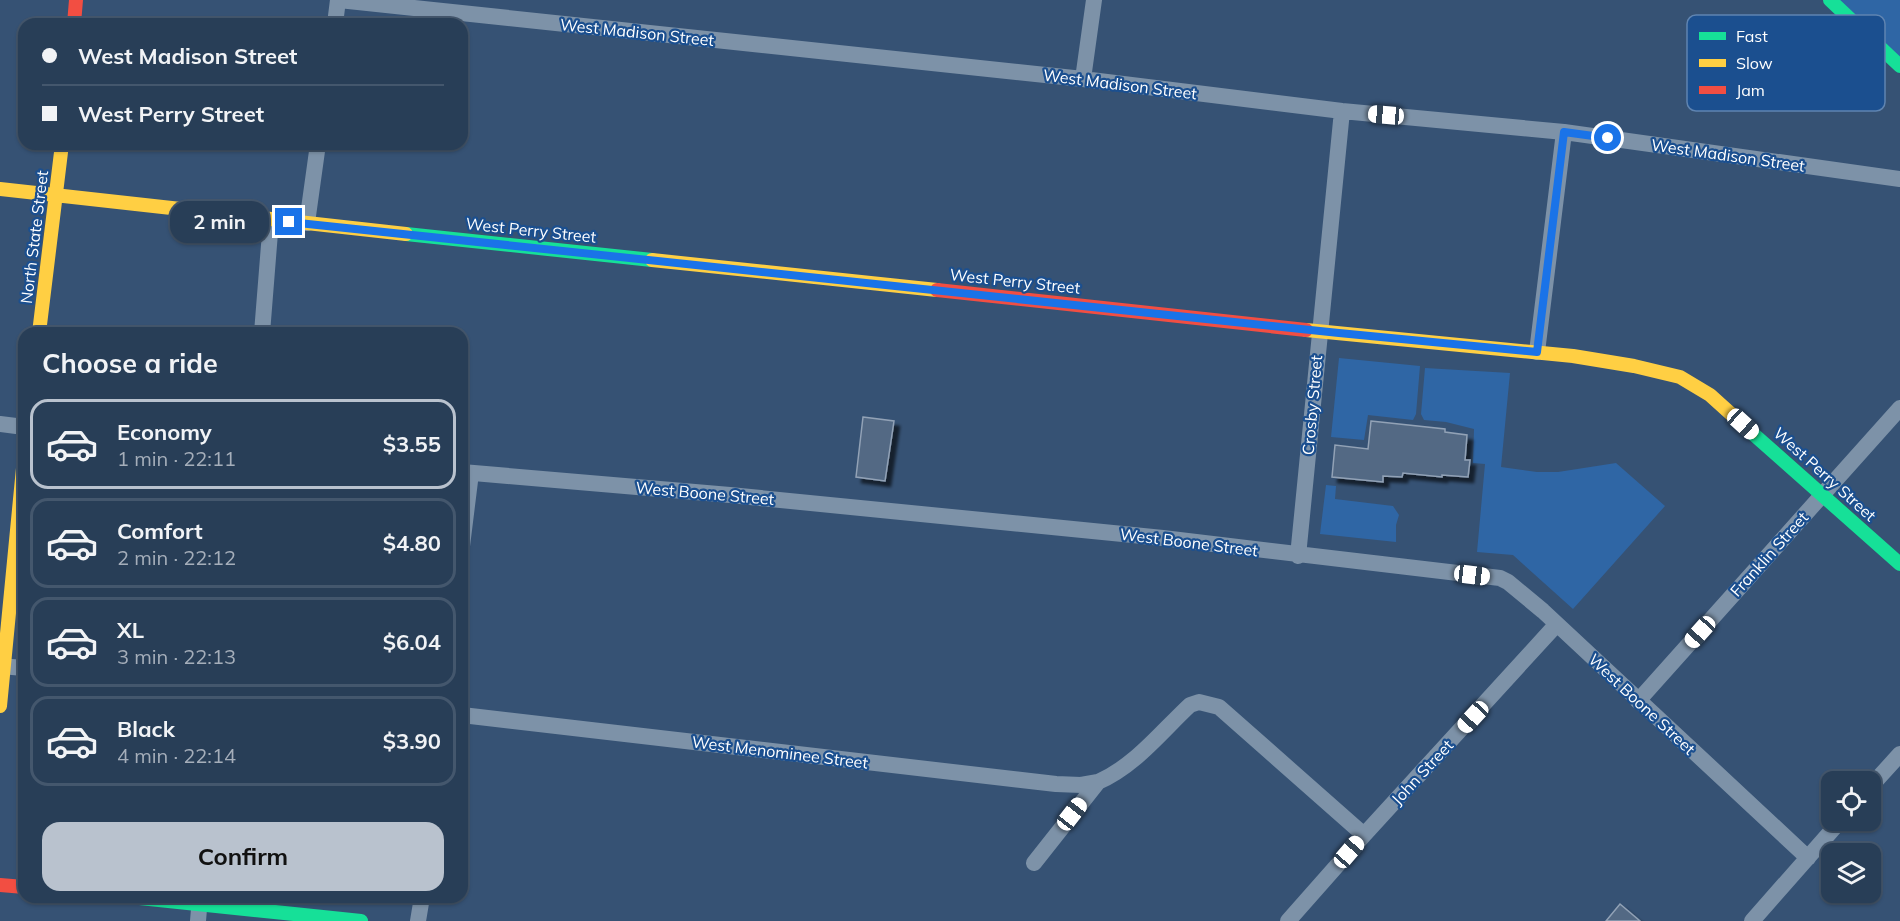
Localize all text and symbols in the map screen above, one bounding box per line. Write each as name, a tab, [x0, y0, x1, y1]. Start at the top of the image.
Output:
street label: West Madison Street	[559, 14, 715, 50]
legend	[1687, 15, 1885, 111]
text: Fast	[1736, 26, 1768, 46]
text: West Madison Street	[78, 42, 297, 70]
text: Slow	[1736, 53, 1773, 73]
street label: West Madison Street	[1042, 65, 1198, 103]
text: Jam	[1736, 80, 1765, 100]
text: West Perry Street	[78, 100, 264, 128]
car	[1367, 104, 1405, 126]
route start	[1594, 124, 1621, 151]
street label: West Madison Street	[1650, 134, 1806, 176]
street label: North State Street	[16, 169, 52, 305]
callout: 2 min	[169, 201, 268, 243]
route end	[275, 208, 302, 235]
text: 2 min	[193, 209, 246, 234]
street label: West Perry Street	[465, 213, 598, 247]
street label: West Perry Street	[949, 264, 1082, 298]
text: Choose a ride	[42, 346, 218, 380]
street label: Crosby Street	[1298, 354, 1326, 456]
car	[1724, 405, 1762, 443]
icon: car	[45, 417, 99, 471]
text: Economy	[117, 418, 212, 446]
street label: West Perry Street	[1770, 423, 1881, 526]
text: $3.55	[383, 430, 441, 458]
text: 1 min · 22:11	[117, 446, 236, 471]
street label: West Boone Street	[635, 477, 775, 509]
street label: Franklin Street	[1726, 507, 1813, 601]
icon: car	[45, 516, 99, 570]
text: Comfort	[117, 517, 203, 545]
street label: West Boone Street	[1119, 524, 1260, 560]
text: $4.80	[383, 529, 441, 557]
text: 2 min · 22:12	[117, 545, 236, 570]
car	[1453, 564, 1491, 586]
car	[1681, 613, 1719, 651]
icon: car	[45, 615, 99, 669]
text: XL	[117, 616, 144, 644]
text: $6.04	[383, 628, 441, 656]
text: 3 min · 22:13	[117, 644, 236, 669]
street label: West Boone Street	[1584, 649, 1700, 759]
car	[1454, 698, 1492, 736]
icon: car	[45, 714, 99, 768]
text: Black	[117, 715, 175, 743]
text: $3.90	[383, 727, 441, 755]
street label: West Menominee Street	[691, 731, 870, 773]
street label: John Street	[1387, 735, 1457, 809]
text: 4 min · 22:14	[117, 743, 236, 768]
map controls	[1821, 771, 1881, 903]
button: locate	[1821, 771, 1881, 831]
car	[1054, 794, 1090, 834]
button: Confirm	[42, 822, 444, 891]
car	[1330, 833, 1368, 871]
button: layers	[1821, 843, 1881, 903]

